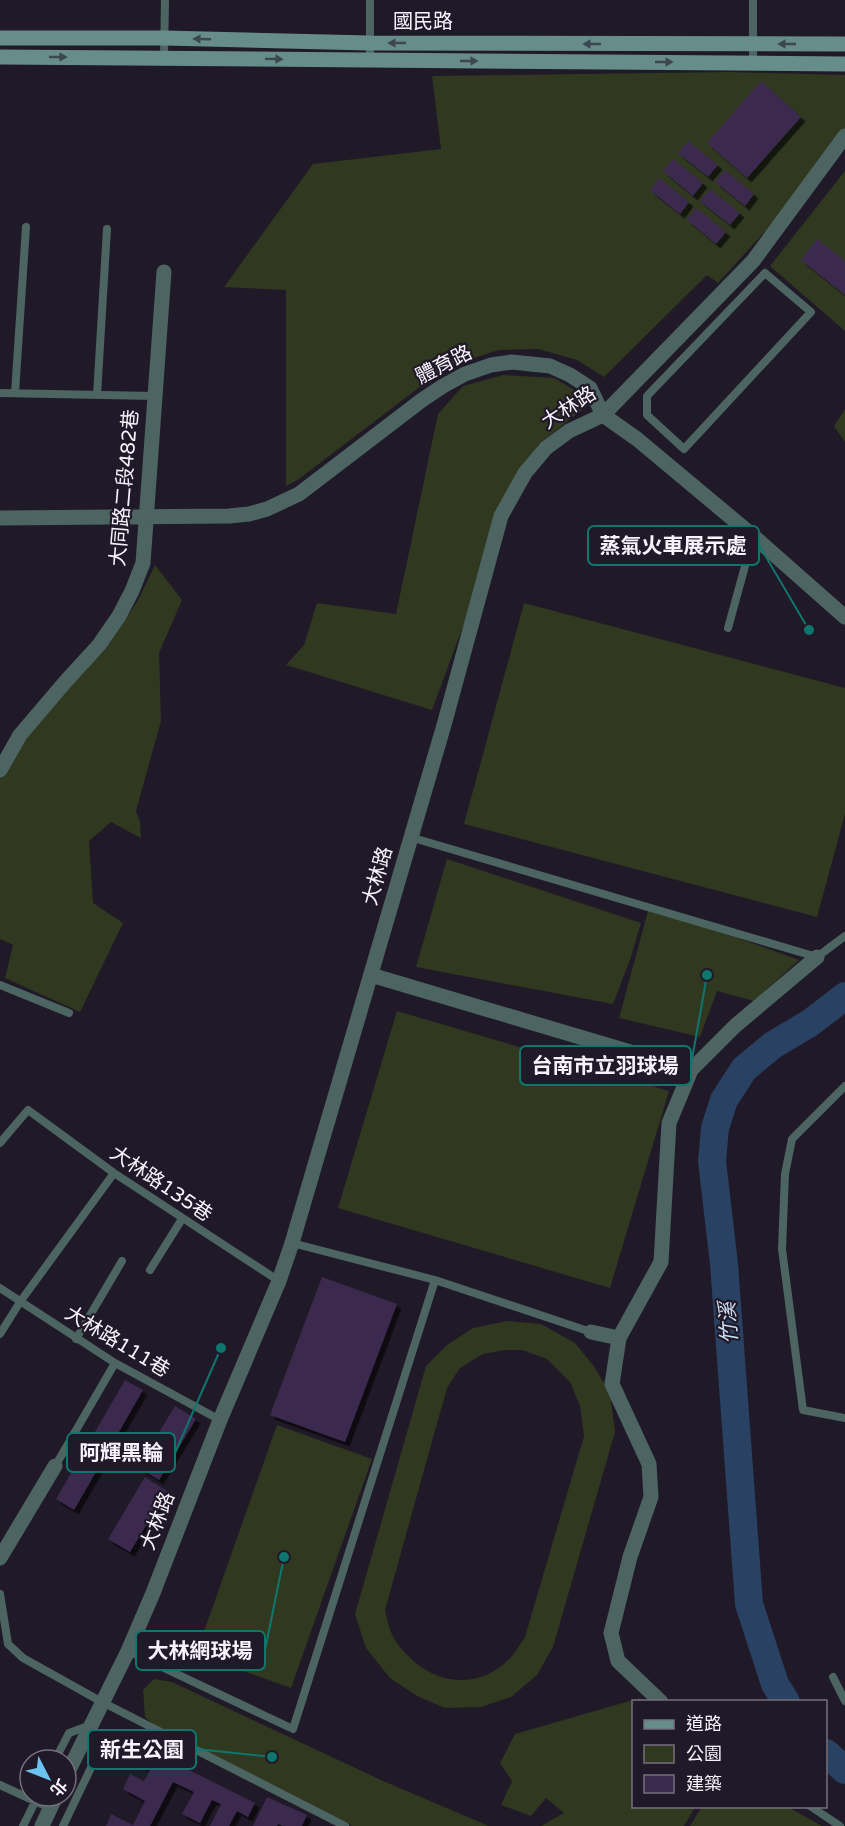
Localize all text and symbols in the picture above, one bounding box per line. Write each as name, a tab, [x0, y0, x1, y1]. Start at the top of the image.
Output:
street label: 國民路	[393, 10, 453, 34]
one-way arrow	[192, 34, 211, 44]
one-way arrow	[387, 38, 406, 48]
one-way arrow	[582, 39, 601, 49]
one-way arrow	[777, 39, 796, 49]
one-way arrow	[49, 52, 68, 62]
one-way arrow	[265, 54, 284, 64]
one-way arrow	[460, 56, 479, 66]
one-way arrow	[655, 57, 674, 67]
street label: 體育路	[412, 341, 476, 389]
street label: 大林路	[537, 382, 601, 434]
street label: 大同路二段482巷	[106, 408, 144, 568]
callout: 蒸氣火車展示處	[588, 526, 759, 565]
text: 蒸氣火車展示處	[600, 534, 747, 559]
street label: 大林路	[358, 844, 398, 908]
callout: 台南市立羽球場	[520, 1046, 691, 1085]
text: 台南市立羽球場	[532, 1054, 679, 1079]
street label: 大林路135巷	[106, 1141, 216, 1227]
water label: 竹溪	[715, 1298, 743, 1345]
street label: 大林路111巷	[60, 1301, 174, 1383]
callout: 阿輝黑輪	[67, 1433, 175, 1472]
text: 阿輝黑輪	[79, 1441, 163, 1466]
street label: 大林路	[136, 1489, 180, 1553]
callout: 大林網球場	[136, 1631, 265, 1670]
text: 大林網球場	[148, 1639, 253, 1664]
legend	[632, 1700, 827, 1808]
text: 道路	[686, 1713, 722, 1735]
callout: 新生公園	[88, 1730, 196, 1769]
text: 新生公園	[100, 1738, 184, 1763]
text: 公園	[686, 1743, 722, 1765]
north arrow	[18, 1748, 78, 1808]
text: 建築	[686, 1773, 722, 1795]
text: 北	[46, 1775, 71, 1800]

